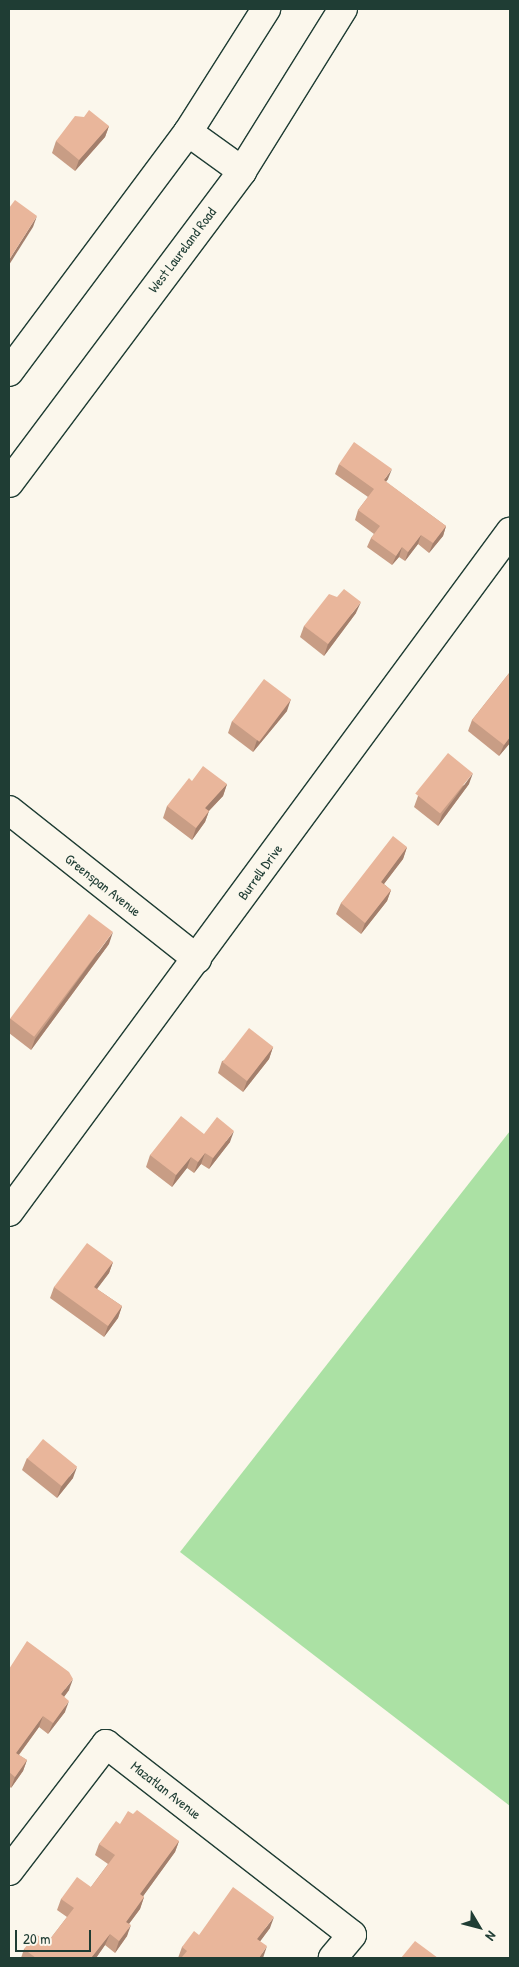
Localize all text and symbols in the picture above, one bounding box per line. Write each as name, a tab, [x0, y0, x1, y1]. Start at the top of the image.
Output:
street label: West Laureland Road	[145, 204, 219, 296]
street label: Burrell Drive	[234, 841, 286, 903]
street label: Greenspan Avenue	[62, 850, 144, 920]
street label: Mazatlan Avenue	[128, 1757, 204, 1823]
north arrow	[454, 1902, 504, 1952]
scale bar	[18, 1920, 94, 1952]
text: 20 m	[23, 1928, 50, 1949]
text: N	[482, 1928, 501, 1945]

